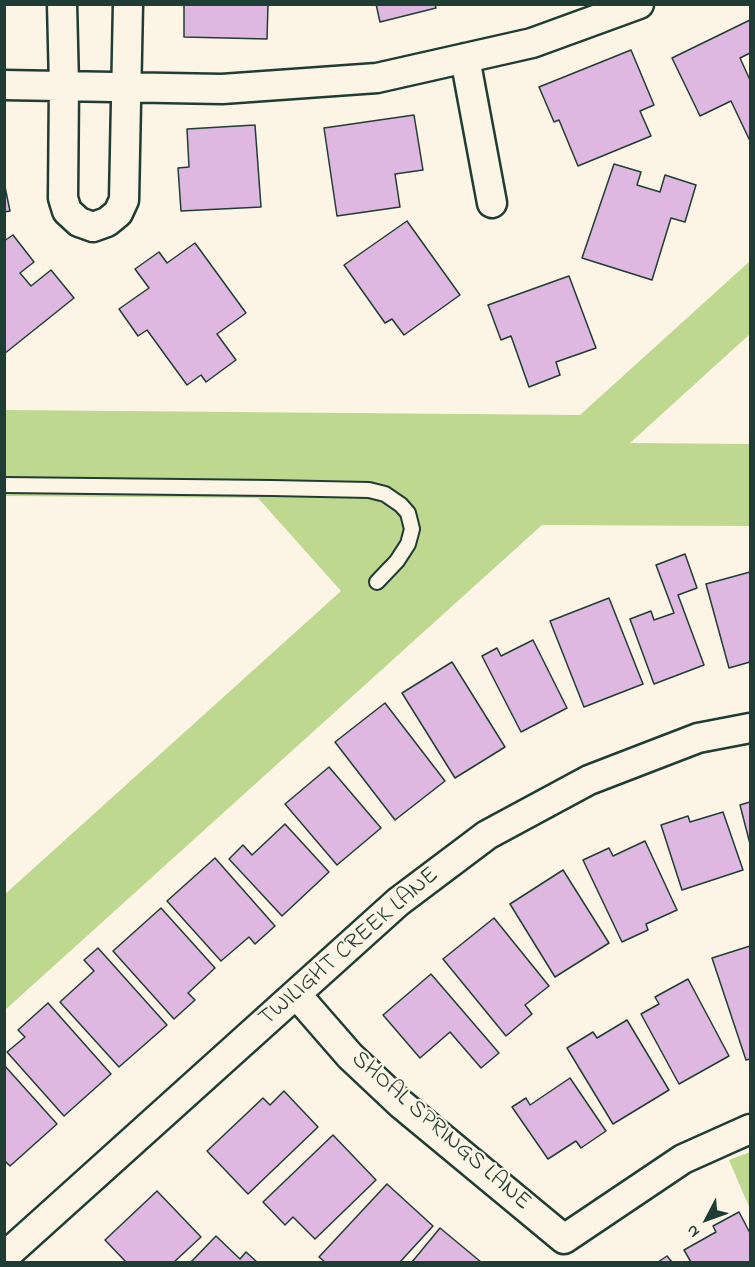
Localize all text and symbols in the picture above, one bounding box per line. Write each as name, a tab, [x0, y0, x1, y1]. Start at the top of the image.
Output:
street label: TWILIGHT CREEK LANE	[254, 862, 446, 1034]
street label: SHOAL SPRINGS LANE	[344, 1046, 536, 1218]
north arrow	[677, 1189, 737, 1249]
text: N	[681, 1219, 706, 1243]

